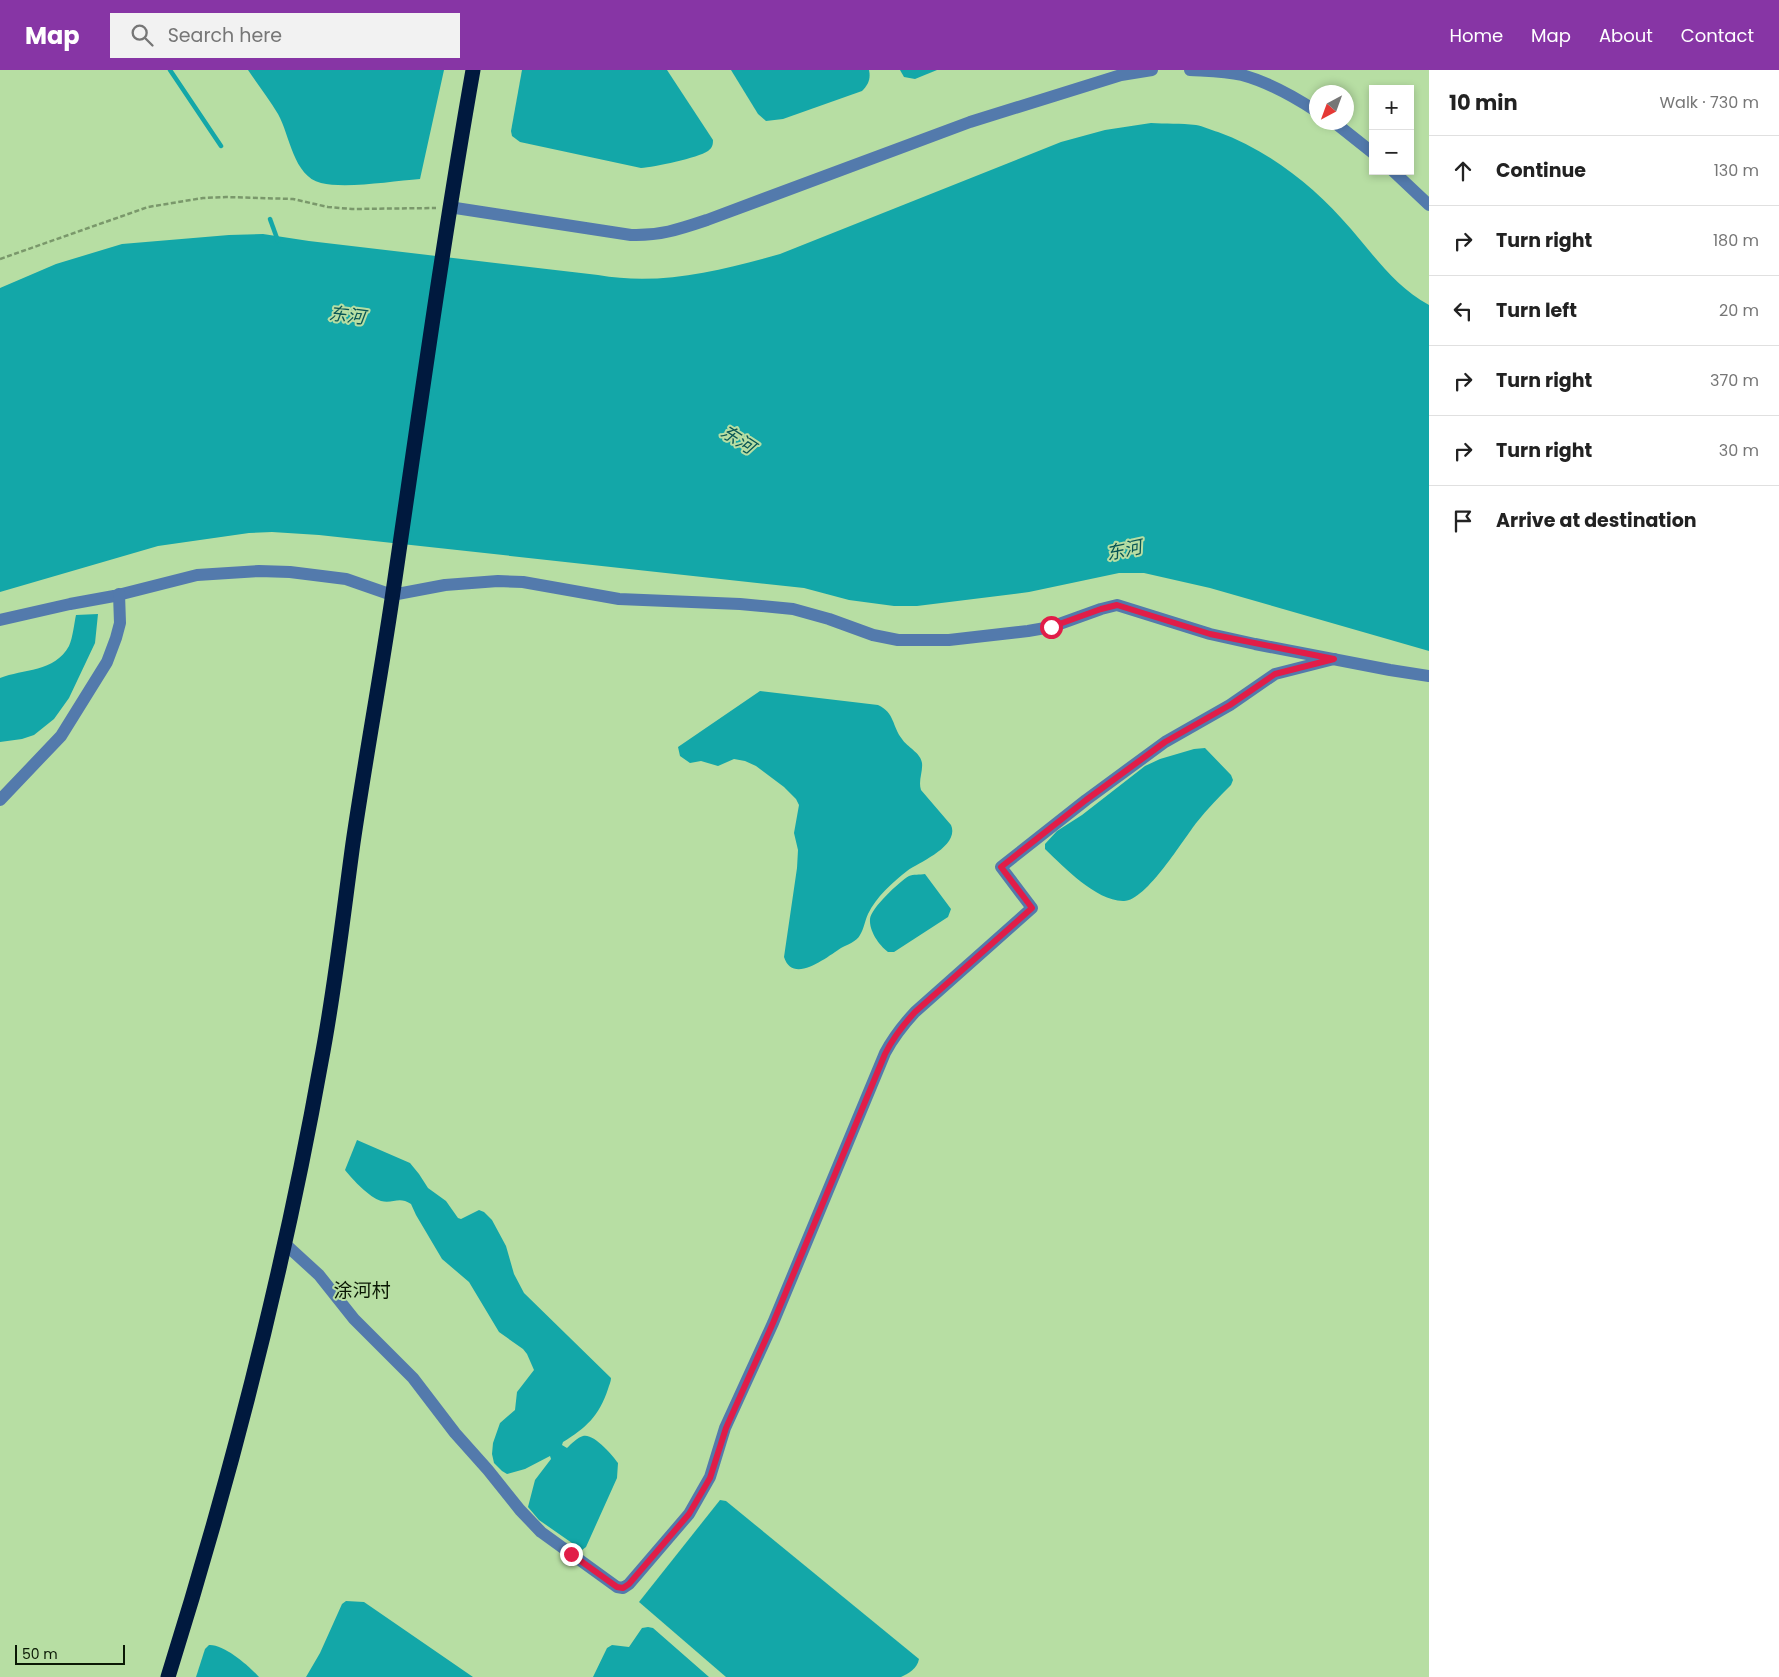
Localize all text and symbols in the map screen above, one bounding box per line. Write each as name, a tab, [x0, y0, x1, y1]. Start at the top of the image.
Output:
search box	[110, 13, 460, 58]
text: Map	[25, 19, 80, 52]
icon: search	[128, 21, 156, 49]
text: Search here	[168, 22, 282, 49]
text: Home	[1449, 23, 1503, 48]
text: Map	[1531, 23, 1571, 48]
text: About	[1599, 23, 1653, 48]
text: Contact	[1681, 23, 1754, 48]
north arrow	[1309, 85, 1354, 130]
map controls	[1369, 85, 1414, 175]
button: +	[1369, 85, 1414, 130]
text: 10 min	[1449, 88, 1518, 117]
text: Walk · 730 m	[1659, 91, 1759, 114]
button: −	[1369, 130, 1414, 175]
icon: ahead	[1449, 157, 1477, 185]
text: Continue	[1496, 157, 1586, 184]
text: 130 m	[1714, 159, 1759, 182]
icon: right	[1449, 227, 1477, 255]
text: Turn right	[1496, 227, 1592, 254]
text: 180 m	[1713, 229, 1759, 252]
icon: left	[1449, 297, 1477, 325]
text: Turn left	[1496, 297, 1577, 324]
text: 20 m	[1719, 299, 1759, 322]
water label: 东河	[328, 300, 369, 330]
icon: right	[1449, 367, 1477, 395]
text: Turn right	[1496, 367, 1592, 394]
text: 370 m	[1710, 369, 1759, 392]
water label: 东河	[716, 419, 762, 461]
icon: right	[1449, 437, 1477, 465]
text: Turn right	[1496, 437, 1592, 464]
text: 30 m	[1719, 439, 1759, 462]
icon: arrive	[1449, 507, 1477, 535]
text: Arrive at destination	[1496, 507, 1697, 534]
water label: 东河	[1104, 533, 1147, 566]
route start	[1040, 616, 1063, 639]
district label: 涂河村	[333, 1277, 391, 1304]
route end	[560, 1543, 583, 1566]
scale bar	[15, 1642, 125, 1665]
text: 50 m	[22, 1644, 58, 1664]

